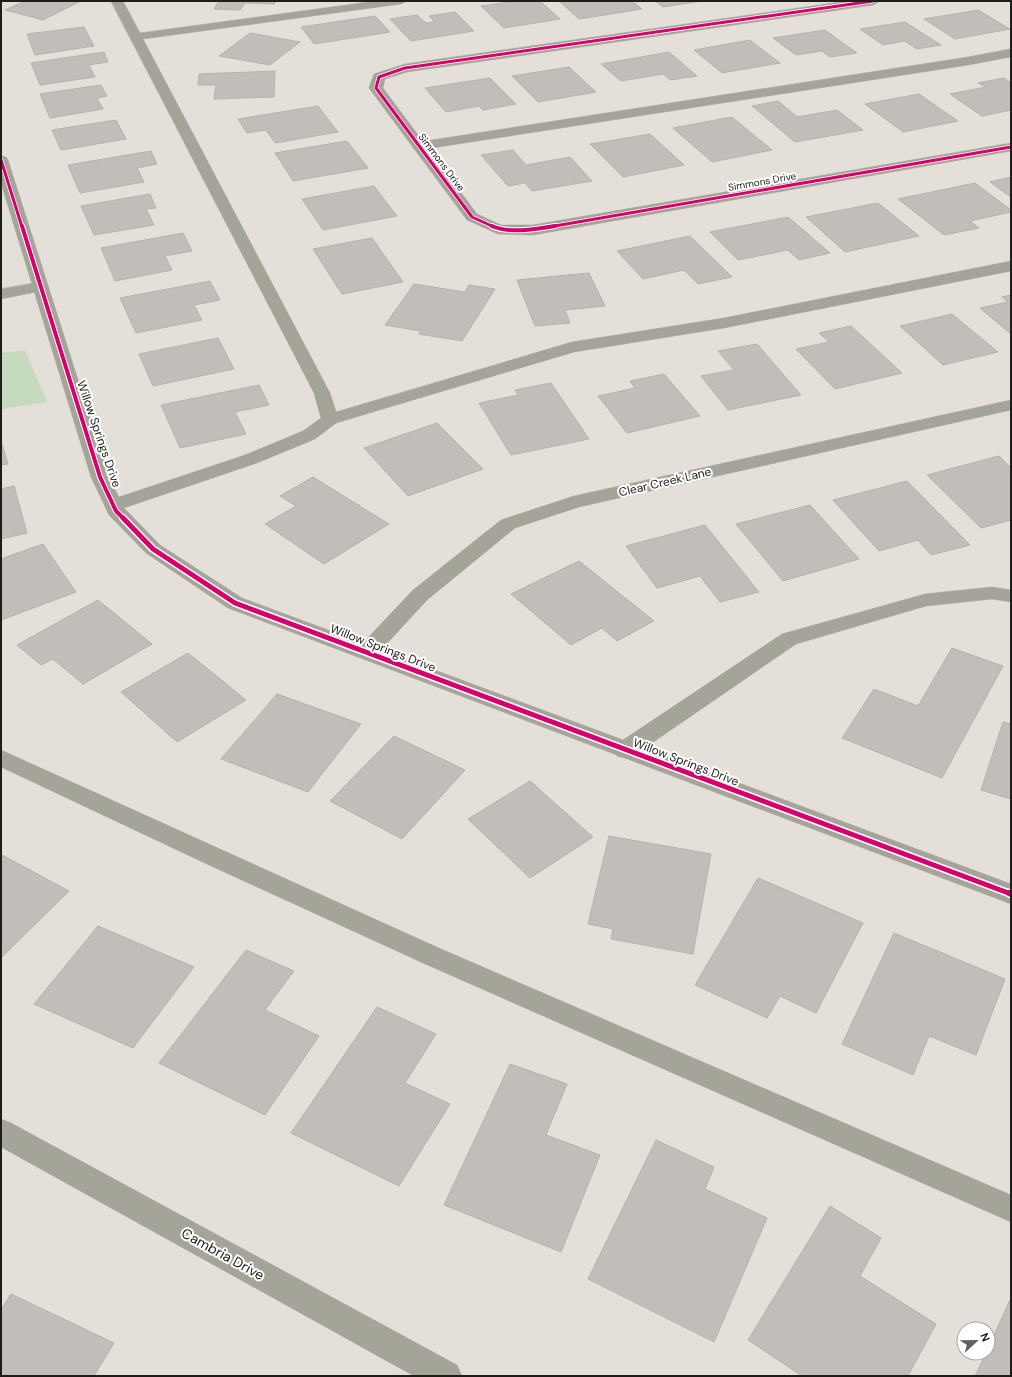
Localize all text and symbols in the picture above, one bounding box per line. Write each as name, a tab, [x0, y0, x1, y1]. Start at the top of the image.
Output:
street label: Simmons Drive	[416, 131, 468, 194]
street label: Simmons Drive	[727, 169, 798, 194]
street label: Willow Springs Drive	[73, 378, 125, 490]
street label: Clear Creek Lane	[617, 464, 713, 500]
street label: Willow Springs Drive	[328, 620, 438, 676]
street label: Willow Springs Drive	[631, 734, 741, 790]
street label: Cambria Drive	[178, 1224, 268, 1284]
north arrow	[956, 1321, 996, 1361]
text: N	[977, 1331, 993, 1344]

